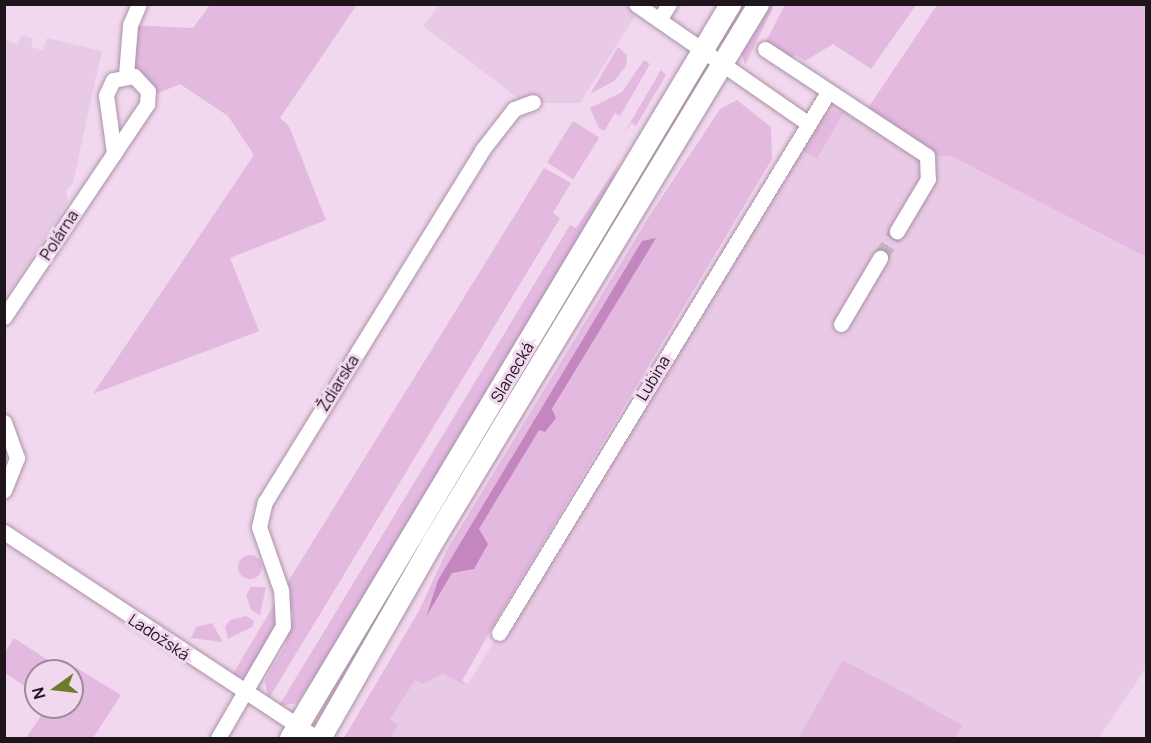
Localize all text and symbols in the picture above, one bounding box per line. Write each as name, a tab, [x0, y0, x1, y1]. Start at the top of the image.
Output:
street label: Polárna	[36, 206, 82, 264]
street label: Slanecká	[487, 338, 537, 406]
street label: Ždiarska	[313, 351, 363, 415]
street label: Lubina	[632, 352, 674, 404]
street label: Ladožská	[125, 610, 193, 664]
north arrow	[24, 659, 84, 719]
text: N	[26, 685, 51, 702]

